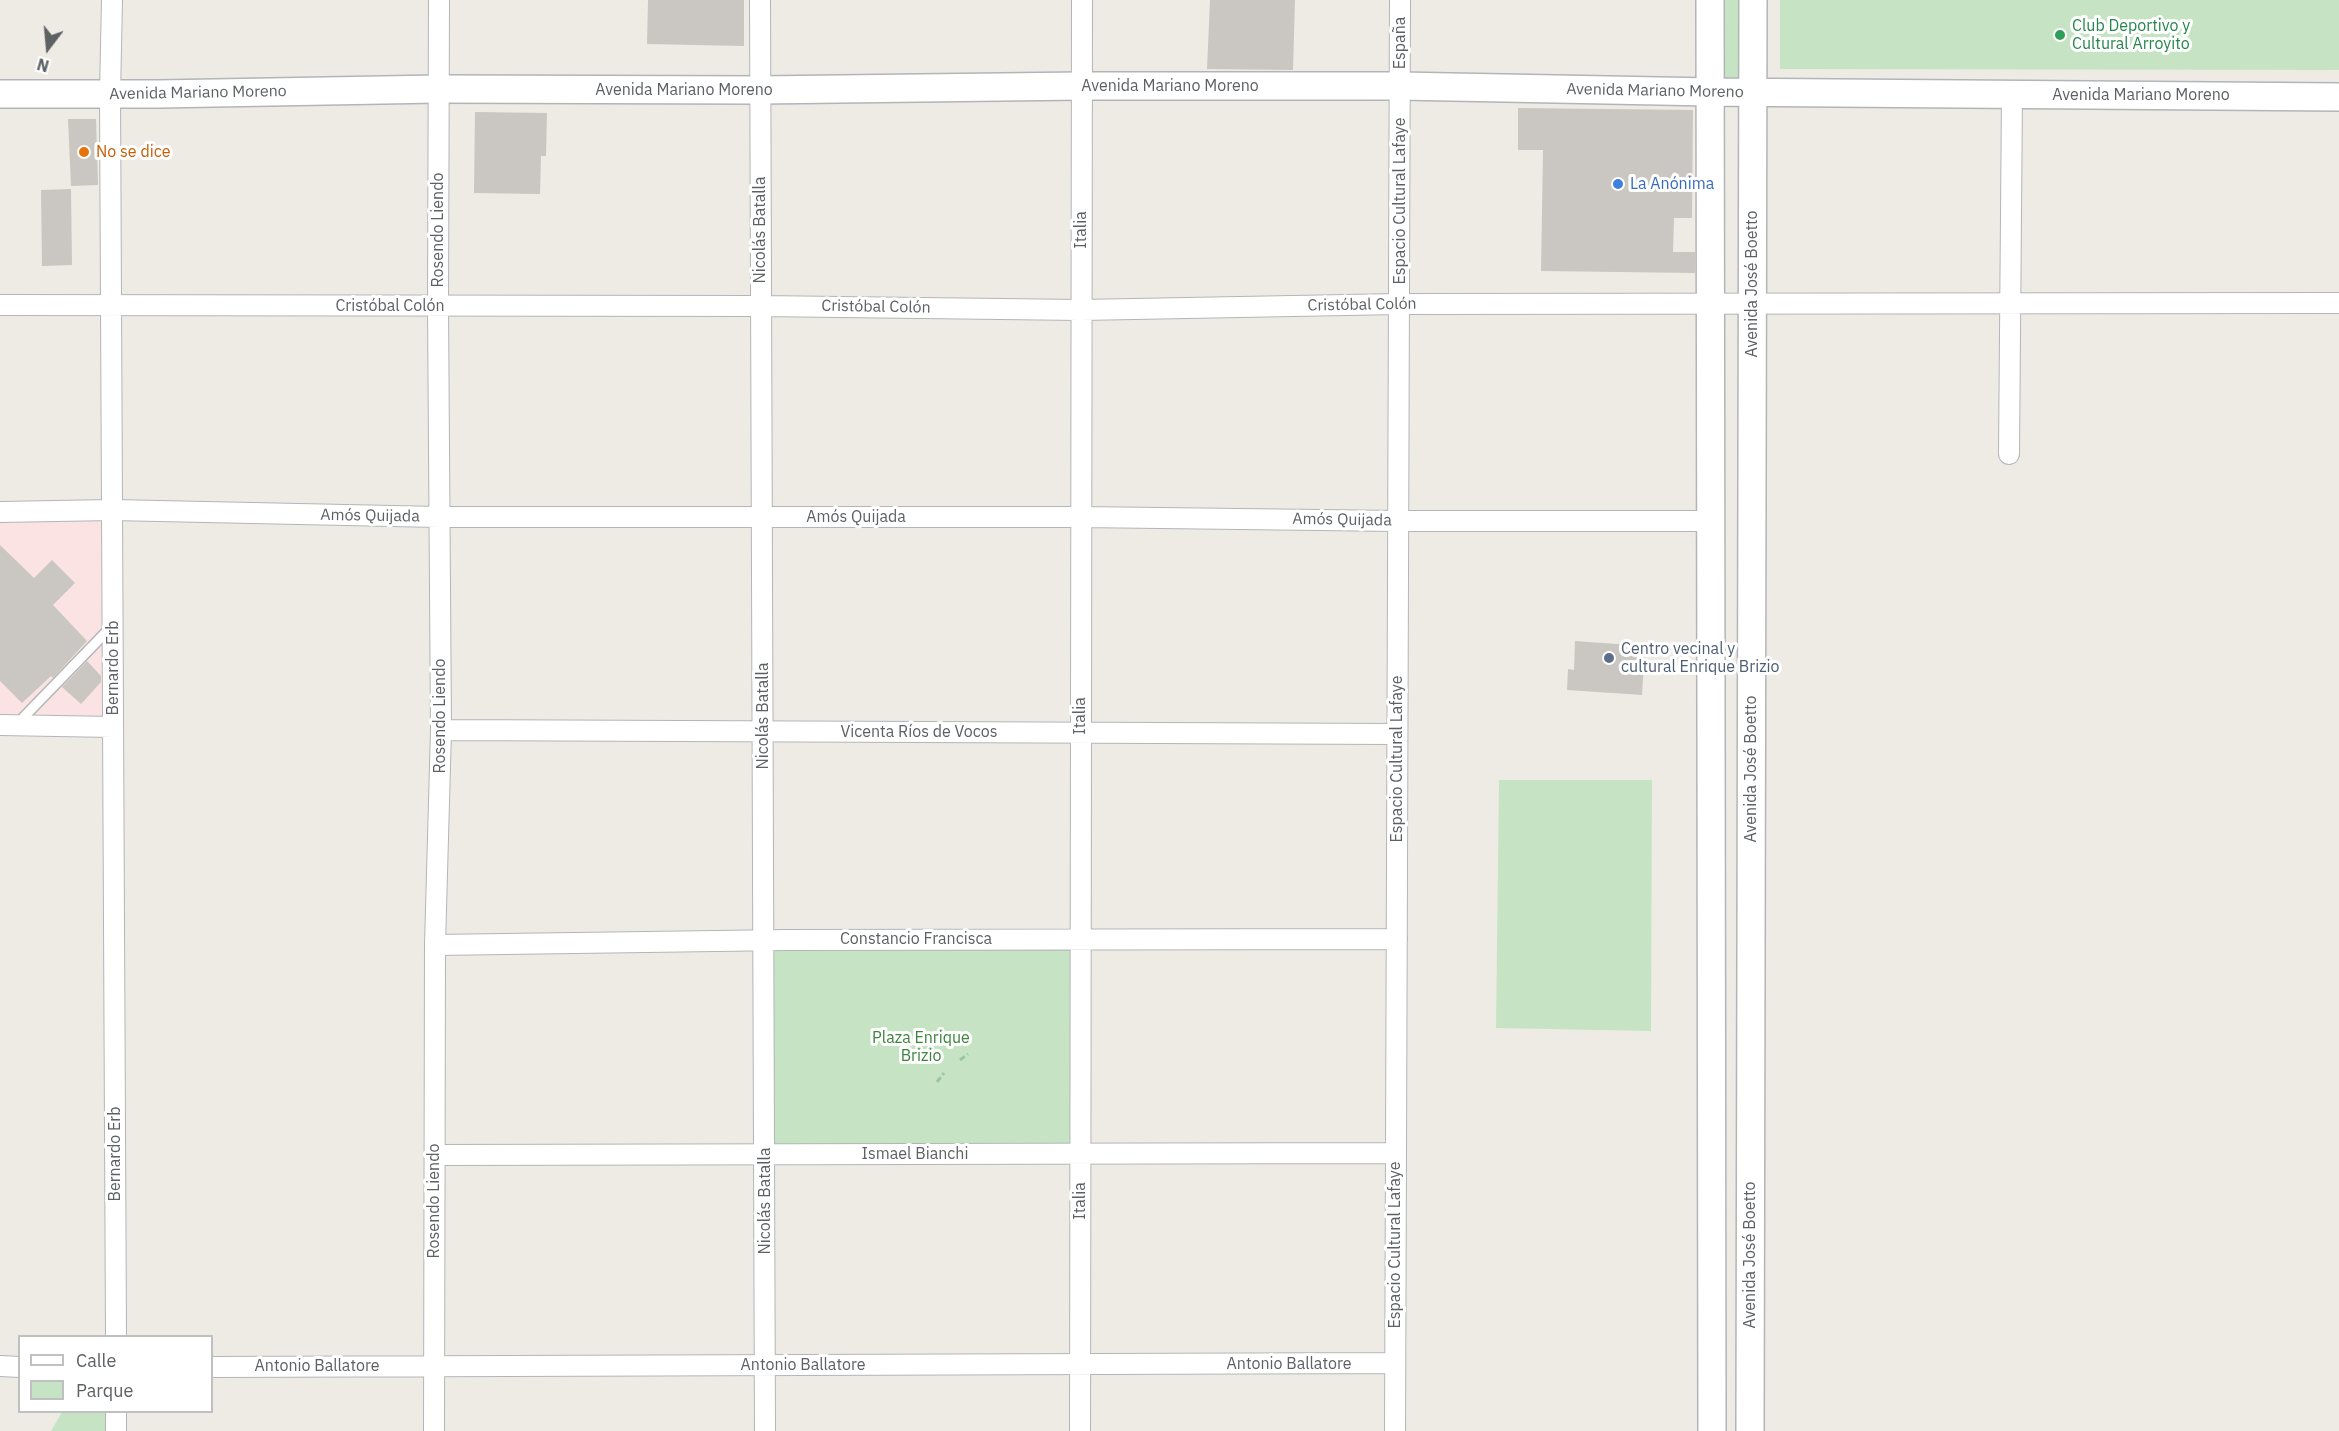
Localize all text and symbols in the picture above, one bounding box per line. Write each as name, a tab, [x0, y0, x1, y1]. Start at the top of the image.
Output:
place label: Club Deportivo y Cultural Arroyito	[2072, 16, 2190, 54]
street label: España	[1390, 17, 1410, 69]
north arrow	[18, 18, 78, 78]
marker: Club Deportivo y Cultural Arroyito	[2053, 28, 2067, 42]
text: N	[35, 54, 51, 77]
street label: Avenida Mariano Moreno	[1081, 76, 1259, 96]
street label: Avenida Mariano Moreno	[595, 80, 773, 100]
street label: Avenida Mariano Moreno	[1566, 80, 1744, 102]
street label: Avenida Mariano Moreno	[109, 82, 287, 104]
street label: Avenida Mariano Moreno	[2052, 85, 2230, 105]
street label: Espacio Cultural Lafaye	[1390, 117, 1410, 285]
place label: No se dice	[96, 142, 170, 162]
marker: No se dice	[77, 145, 91, 159]
street label: Rosendo Liendo	[428, 173, 448, 287]
place label: La Anónima	[1630, 174, 1714, 194]
street label: Nicolás Batalla	[750, 176, 770, 284]
marker: La Anónima	[1611, 177, 1625, 191]
street label: Italia	[1071, 211, 1091, 249]
street label: Avenida José Boetto	[1742, 211, 1762, 357]
street label: Cristóbal Colón	[1307, 294, 1417, 316]
street label: Cristóbal Colón	[335, 296, 445, 316]
street label: Cristóbal Colón	[821, 296, 931, 318]
street label: Amós Quijada	[320, 506, 420, 526]
street label: Amós Quijada	[806, 507, 906, 527]
street label: Amós Quijada	[1292, 510, 1392, 530]
street label: Bernardo Erb	[103, 620, 123, 716]
place label: Centro vecinal y cultural Enrique Brizio	[1621, 639, 1780, 677]
marker: Centro vecinal y cultural Enrique Brizio	[1602, 651, 1616, 665]
street label: Rosendo Liendo	[430, 659, 450, 773]
street label: Nicolás Batalla	[753, 662, 773, 770]
street label: Espacio Cultural Lafaye	[1387, 675, 1407, 843]
street label: Avenida José Boetto	[1741, 696, 1761, 842]
street label: Italia	[1070, 697, 1090, 735]
street label: Vicenta Ríos de Vocos	[840, 722, 998, 742]
street label: Constancio Francisca	[840, 929, 992, 949]
park label: Plaza Enrique Brizio	[872, 1028, 970, 1066]
street label: Bernardo Erb	[105, 1106, 125, 1202]
street label: Rosendo Liendo	[424, 1144, 444, 1258]
street label: Ismael Bianchi	[862, 1144, 968, 1164]
street label: Nicolás Batalla	[755, 1147, 775, 1255]
street label: Espacio Cultural Lafaye	[1385, 1161, 1405, 1329]
street label: Italia	[1070, 1182, 1090, 1220]
street label: Avenida José Boetto	[1740, 1182, 1760, 1328]
legend	[18, 1335, 213, 1413]
text: Calle	[76, 1349, 116, 1372]
street label: Antonio Ballatore	[1227, 1354, 1351, 1374]
street label: Antonio Ballatore	[741, 1355, 865, 1375]
street label: Antonio Ballatore	[255, 1356, 379, 1376]
text: Parque	[76, 1379, 133, 1402]

